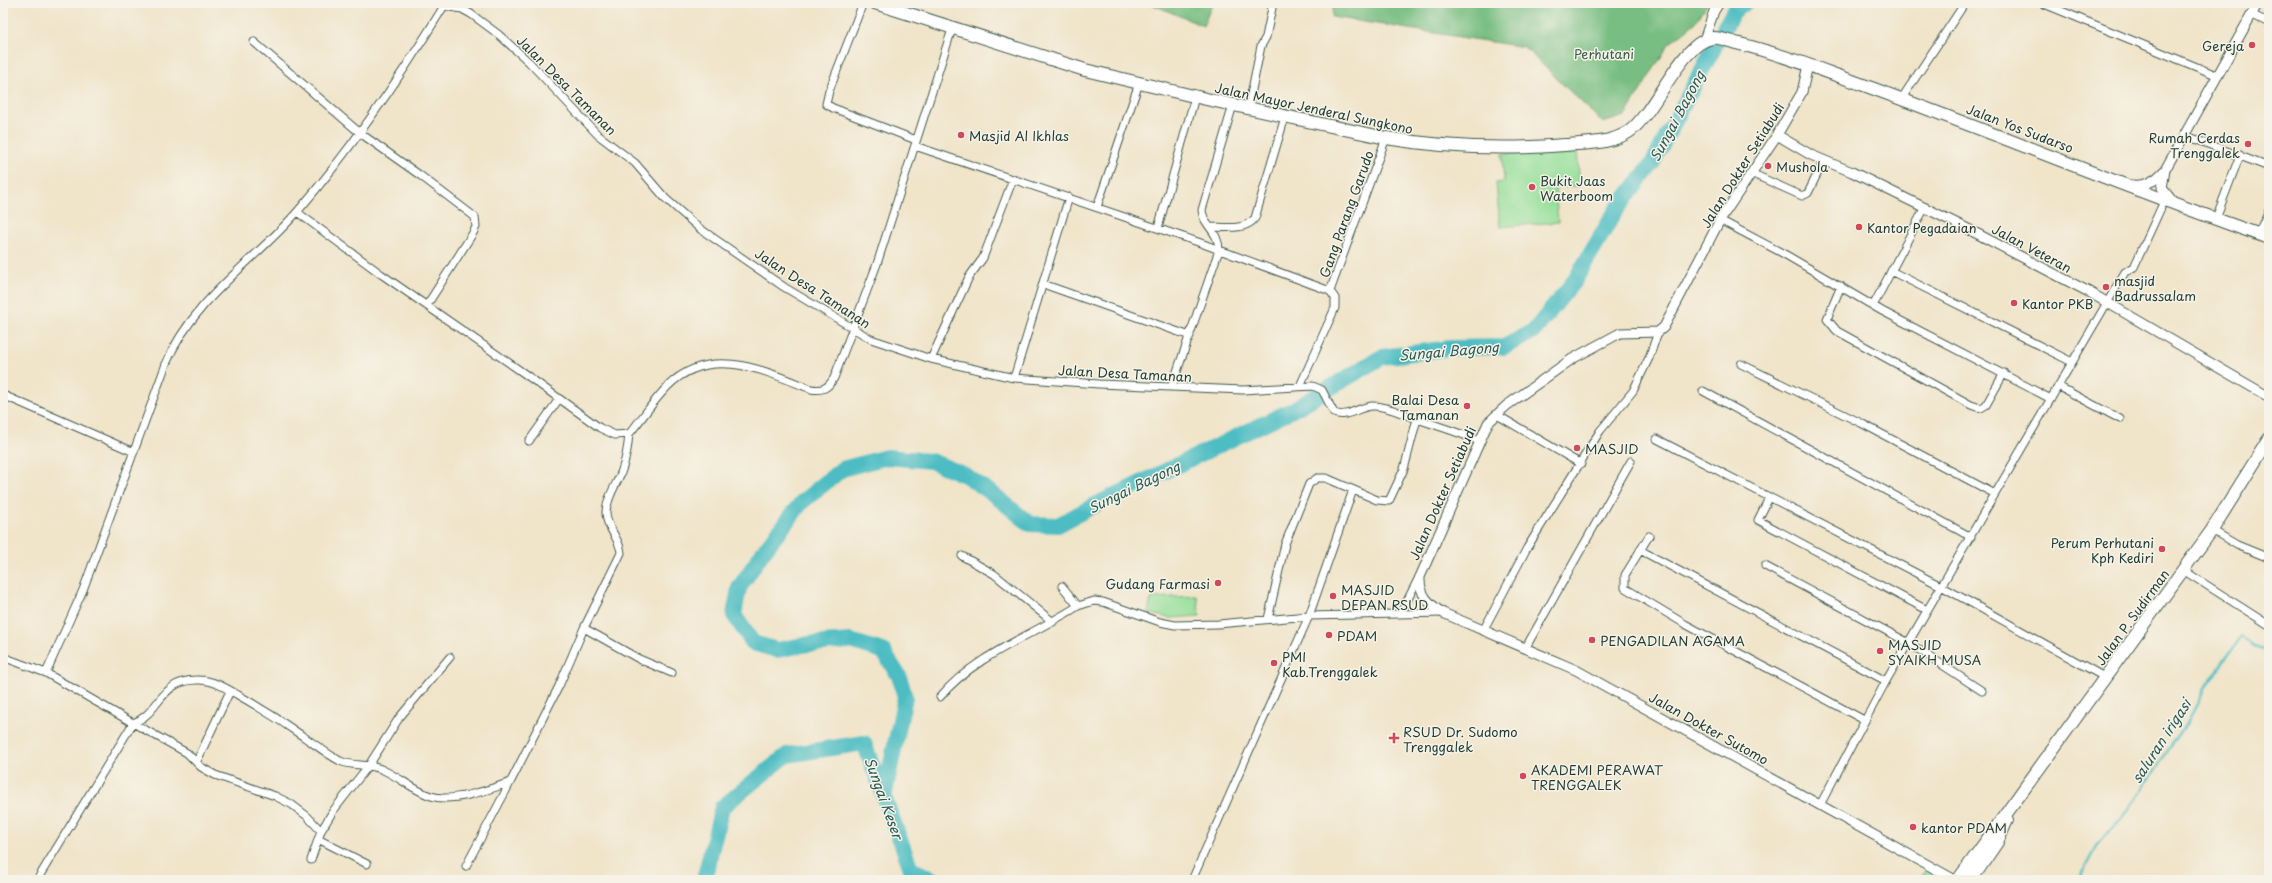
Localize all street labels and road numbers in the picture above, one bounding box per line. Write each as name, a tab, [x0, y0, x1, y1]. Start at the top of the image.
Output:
street label: Jalan Desa Tamanan	[513, 31, 621, 139]
street label: Jalan Mayor Jenderal Sungkono	[1213, 78, 1415, 138]
street label: Jalan Dokter Setiabudi	[1696, 99, 1788, 231]
street label: Jalan Yos Sudarso	[1964, 99, 2076, 157]
street label: Gang Parang Garudo	[1314, 148, 1378, 280]
street label: Jalan Veteran	[1989, 219, 2075, 277]
street label: Jalan Desa Tamanan	[752, 243, 874, 333]
street label: Jalan Desa Tamanan	[1058, 360, 1192, 386]
street label: Jalan Dokter Setiabudi	[1404, 423, 1480, 563]
street label: Jalan P. Sudirman	[2091, 565, 2173, 669]
street label: Jalan Dokter Sutomo	[1646, 687, 1772, 769]

